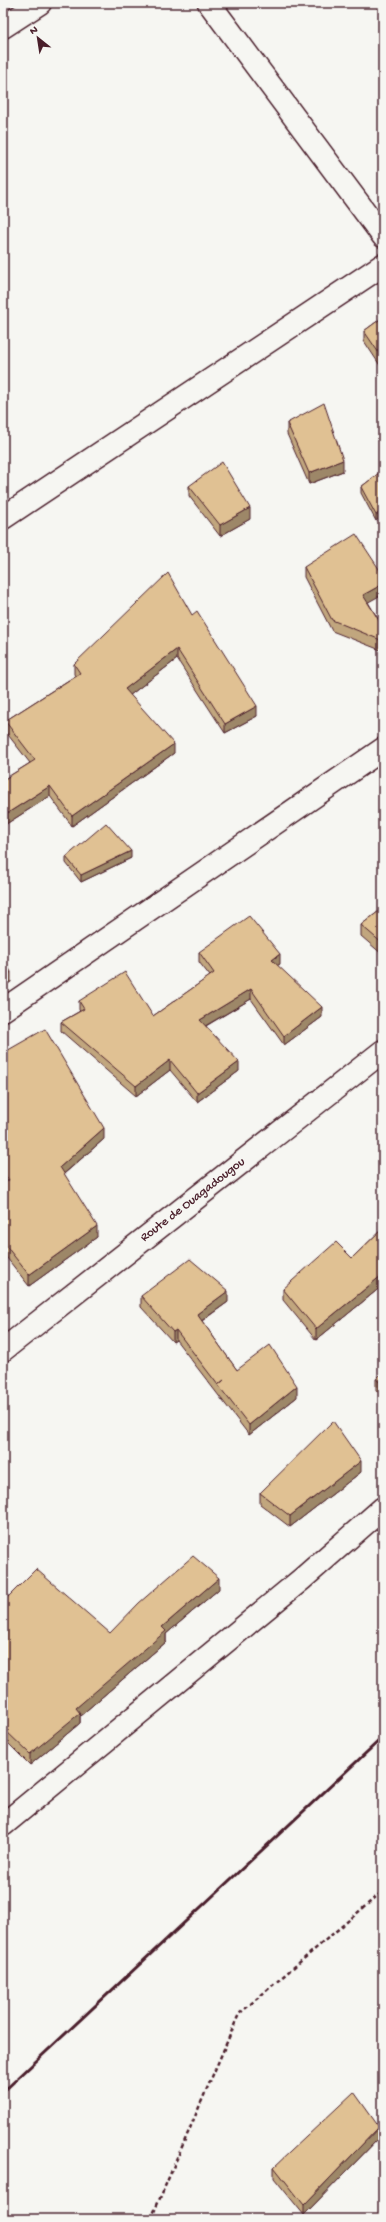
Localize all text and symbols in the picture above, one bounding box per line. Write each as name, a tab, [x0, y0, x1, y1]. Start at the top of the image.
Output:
north arrow	[18, 18, 58, 58]
text: N	[28, 24, 40, 38]
street label: Route de Ouagadougou	[138, 1154, 248, 1246]

